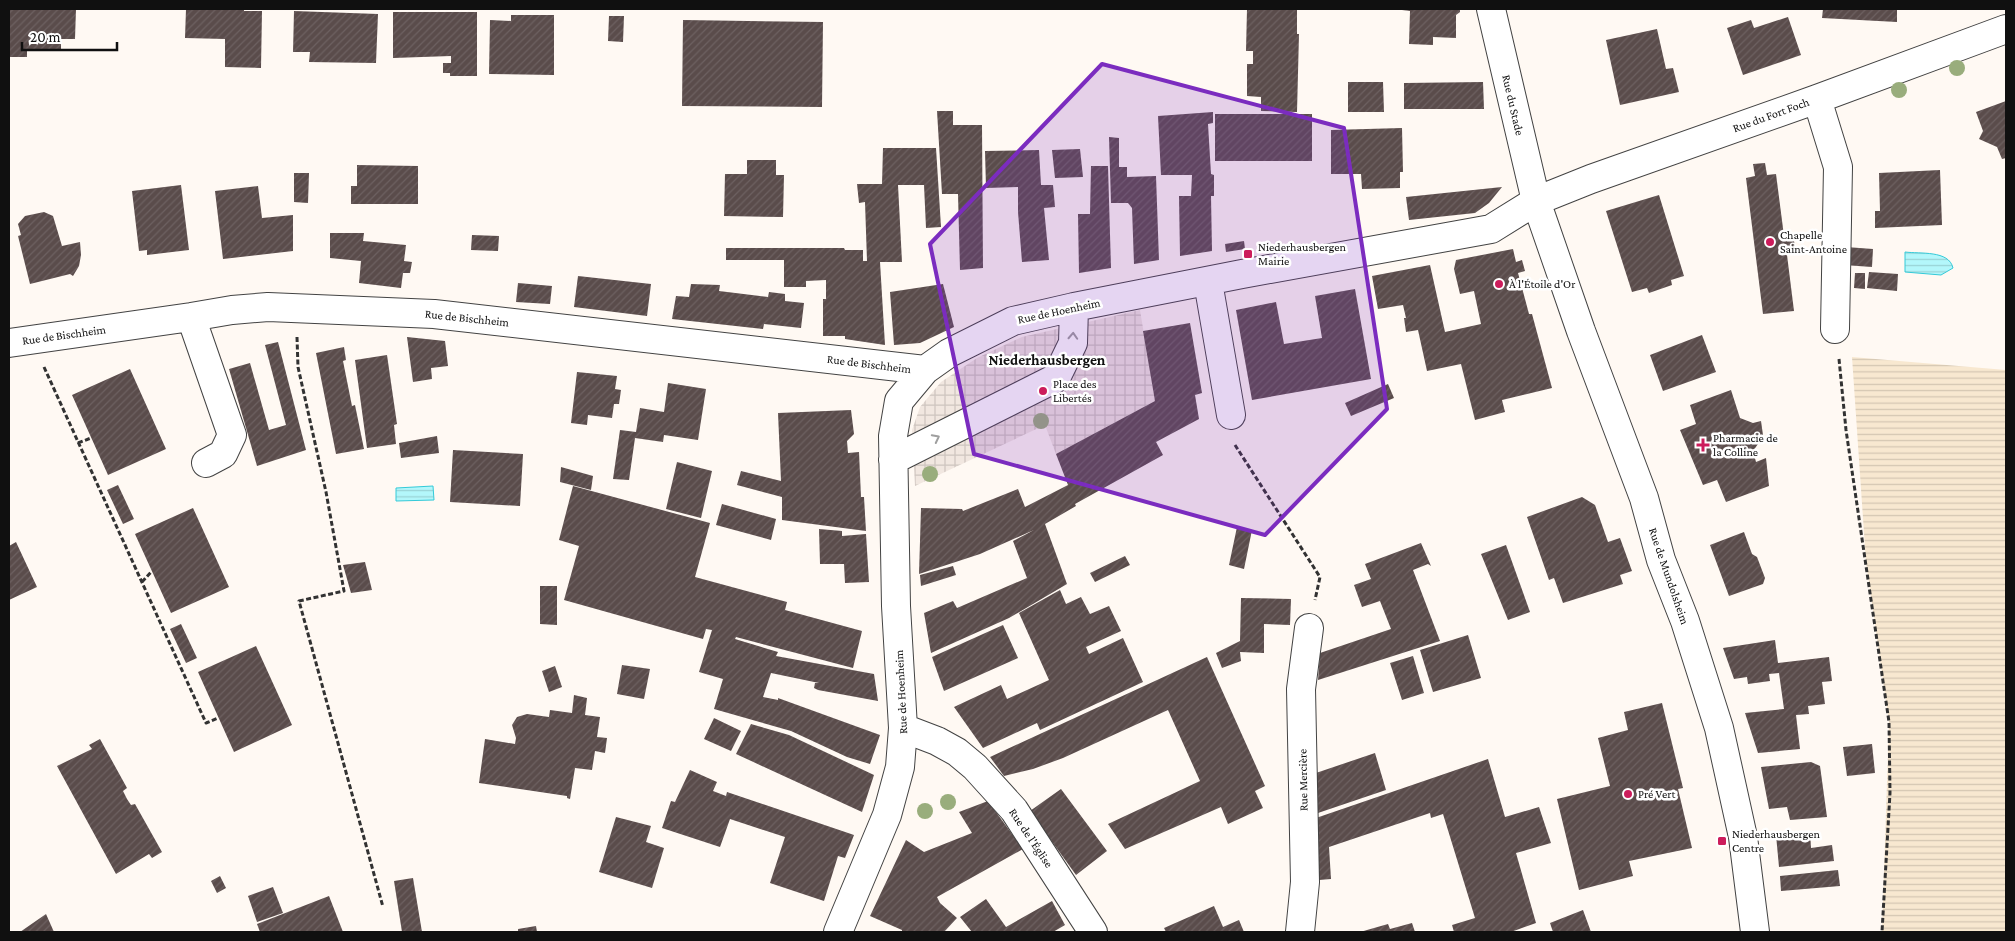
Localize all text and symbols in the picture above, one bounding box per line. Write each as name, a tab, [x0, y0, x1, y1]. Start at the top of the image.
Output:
scale bar	[22, 20, 118, 52]
text: 20 m	[30, 29, 61, 45]
street label: Rue du Stade	[1499, 73, 1527, 137]
street label: Rue du Fort Foch	[1731, 94, 1812, 135]
place label: Chapelle Saint-Antoine	[1780, 228, 1847, 256]
marker: Chapelle Saint-Antoine	[1764, 236, 1776, 248]
place label: Niederhausbergen Mairie	[1258, 240, 1347, 268]
marker: Niederhausbergen Mairie	[1242, 248, 1254, 260]
place label: À l'Étoile d'Or	[1509, 277, 1576, 291]
marker: À l'Étoile d'Or	[1493, 278, 1505, 290]
street label: Rue de Hoenheim	[1016, 295, 1102, 327]
street label: Rue de Bischheim	[424, 307, 510, 329]
street label: Rue de Bischheim	[21, 322, 107, 348]
one-way arrow	[1068, 332, 1078, 340]
street label: Rue de Bischheim	[826, 352, 912, 376]
district label: Niederhausbergen	[989, 352, 1106, 368]
place label: Place des Libertés	[1053, 377, 1097, 405]
marker: Place des Libertés	[1037, 385, 1049, 397]
place label: Pharmacie de la Colline	[1713, 431, 1778, 459]
one-way arrow	[931, 434, 940, 444]
marker: Pharmacie de la Colline	[1697, 439, 1709, 451]
street label: Rue de Mundolsheim	[1646, 526, 1692, 627]
street label: Rue de Hoenheim	[892, 649, 910, 734]
street label: Rue Mercière	[1295, 749, 1311, 811]
place label: Pré Vert	[1638, 787, 1676, 801]
marker: Pré Vert	[1622, 788, 1634, 800]
street label: Rue de l'Église	[1006, 806, 1056, 870]
place label: Niederhausbergen Centre	[1732, 827, 1821, 855]
marker: Niederhausbergen Centre	[1716, 835, 1728, 847]

